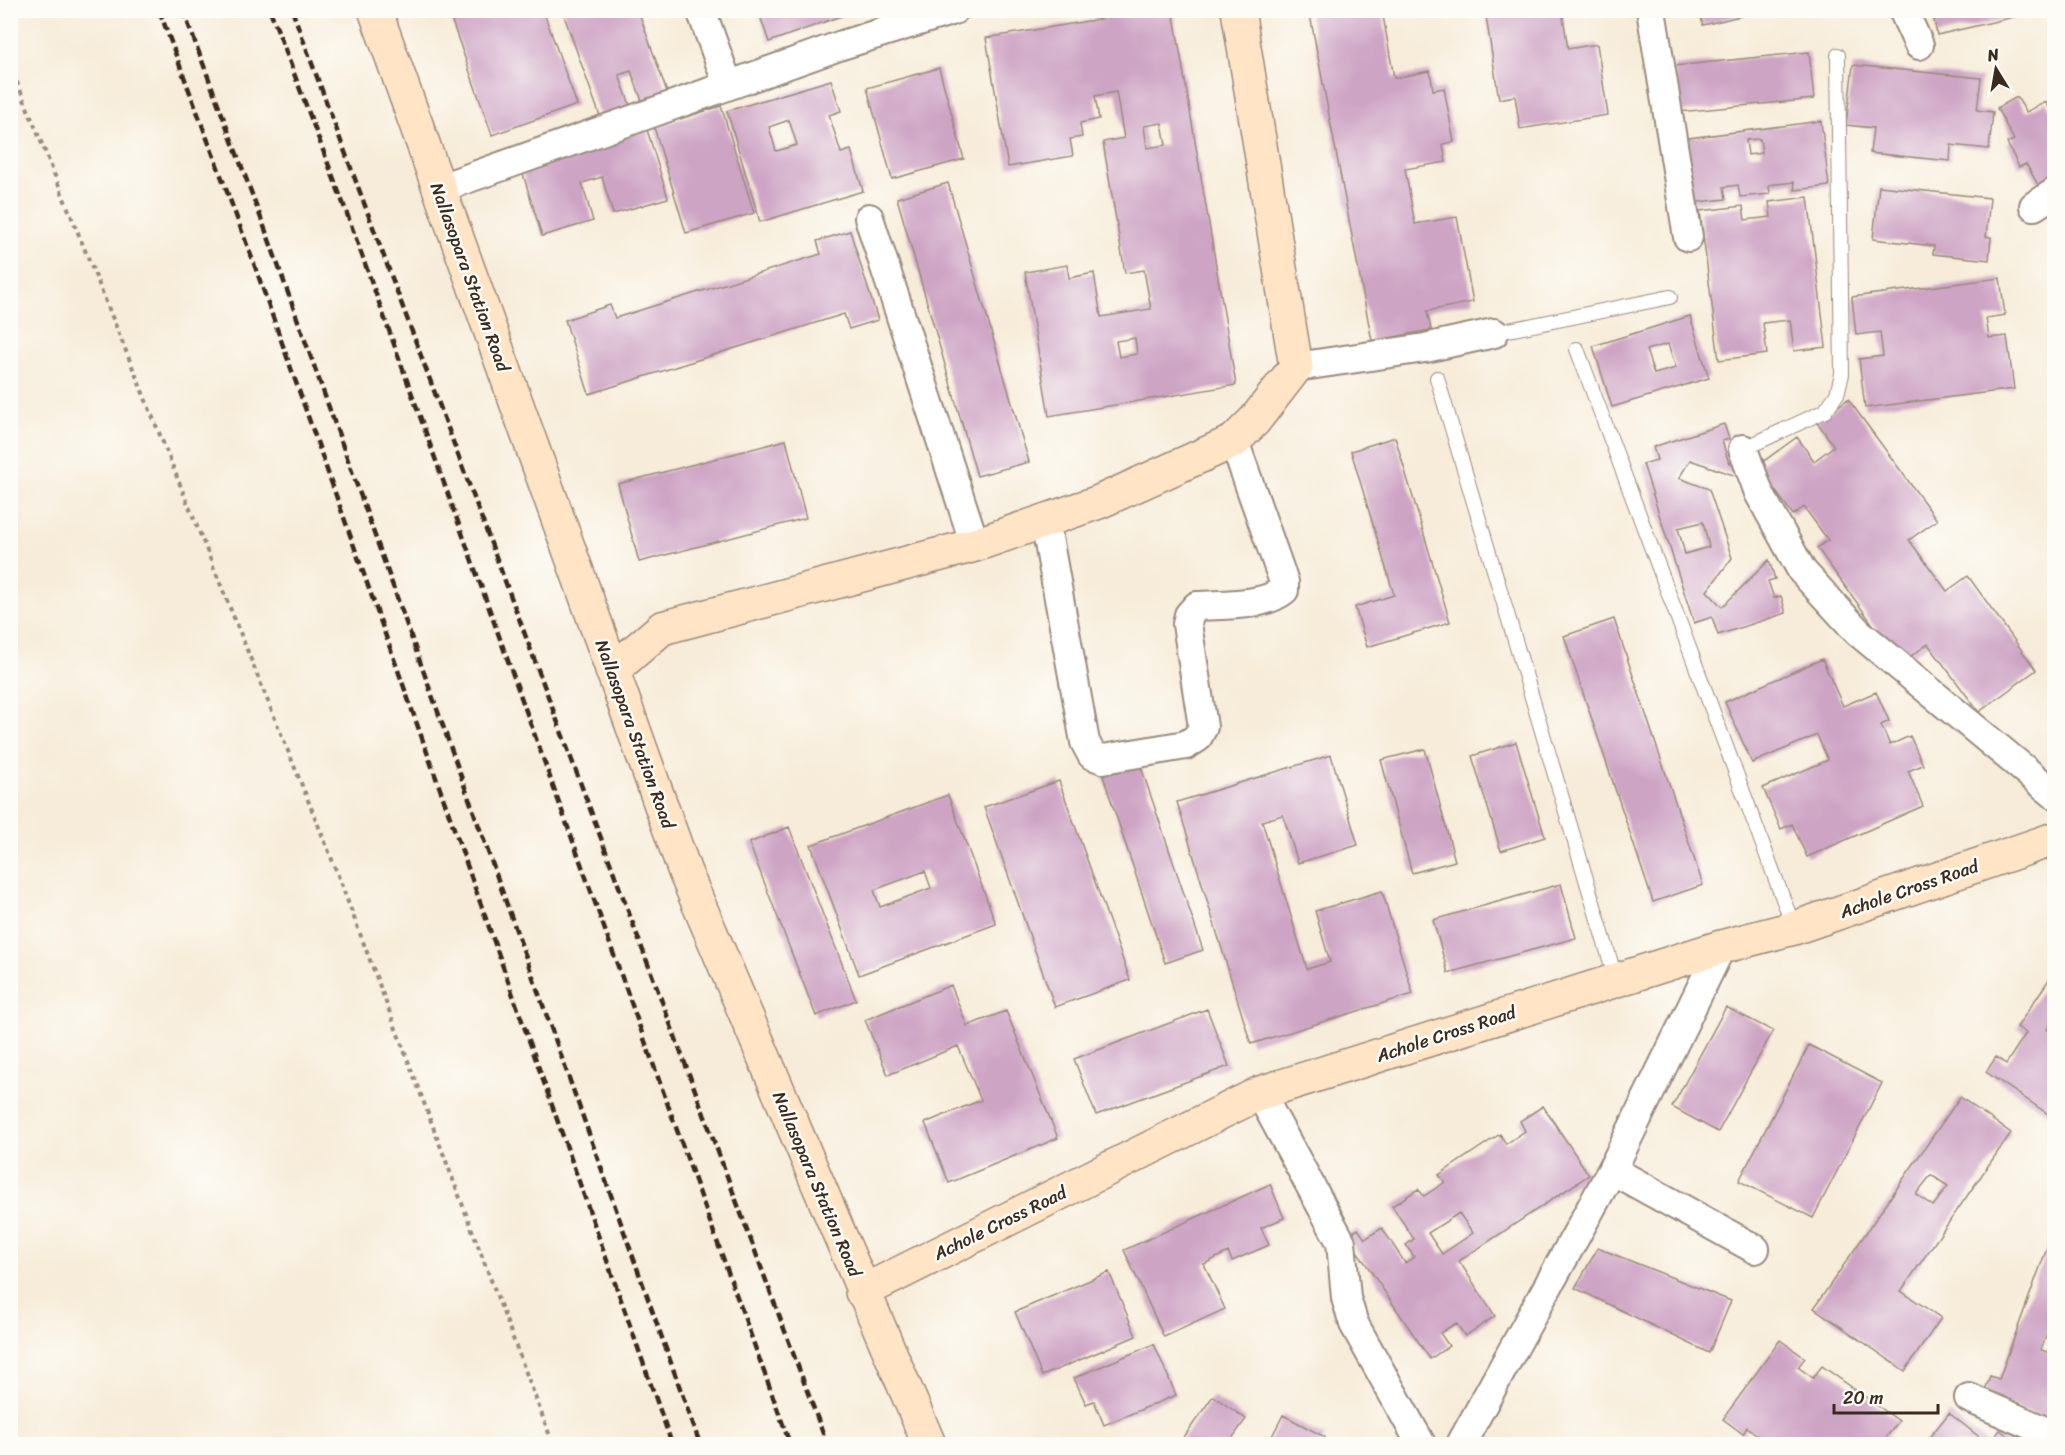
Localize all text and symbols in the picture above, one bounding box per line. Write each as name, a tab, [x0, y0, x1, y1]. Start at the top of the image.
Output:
north arrow	[1966, 39, 2026, 99]
text: N	[1984, 39, 2002, 70]
street label: Nallasopara Station Road	[421, 178, 520, 377]
street label: Nallasopara Station Road	[586, 635, 685, 834]
street label: Achole Cross Road	[1834, 850, 1984, 928]
street label: Achole Cross Road	[1371, 996, 1521, 1072]
street label: Nallasopara Station Road	[763, 1086, 871, 1283]
street label: Achole Cross Road	[927, 1176, 1073, 1270]
scale bar	[1834, 1377, 1938, 1415]
text: 20 m	[1843, 1382, 1883, 1414]

